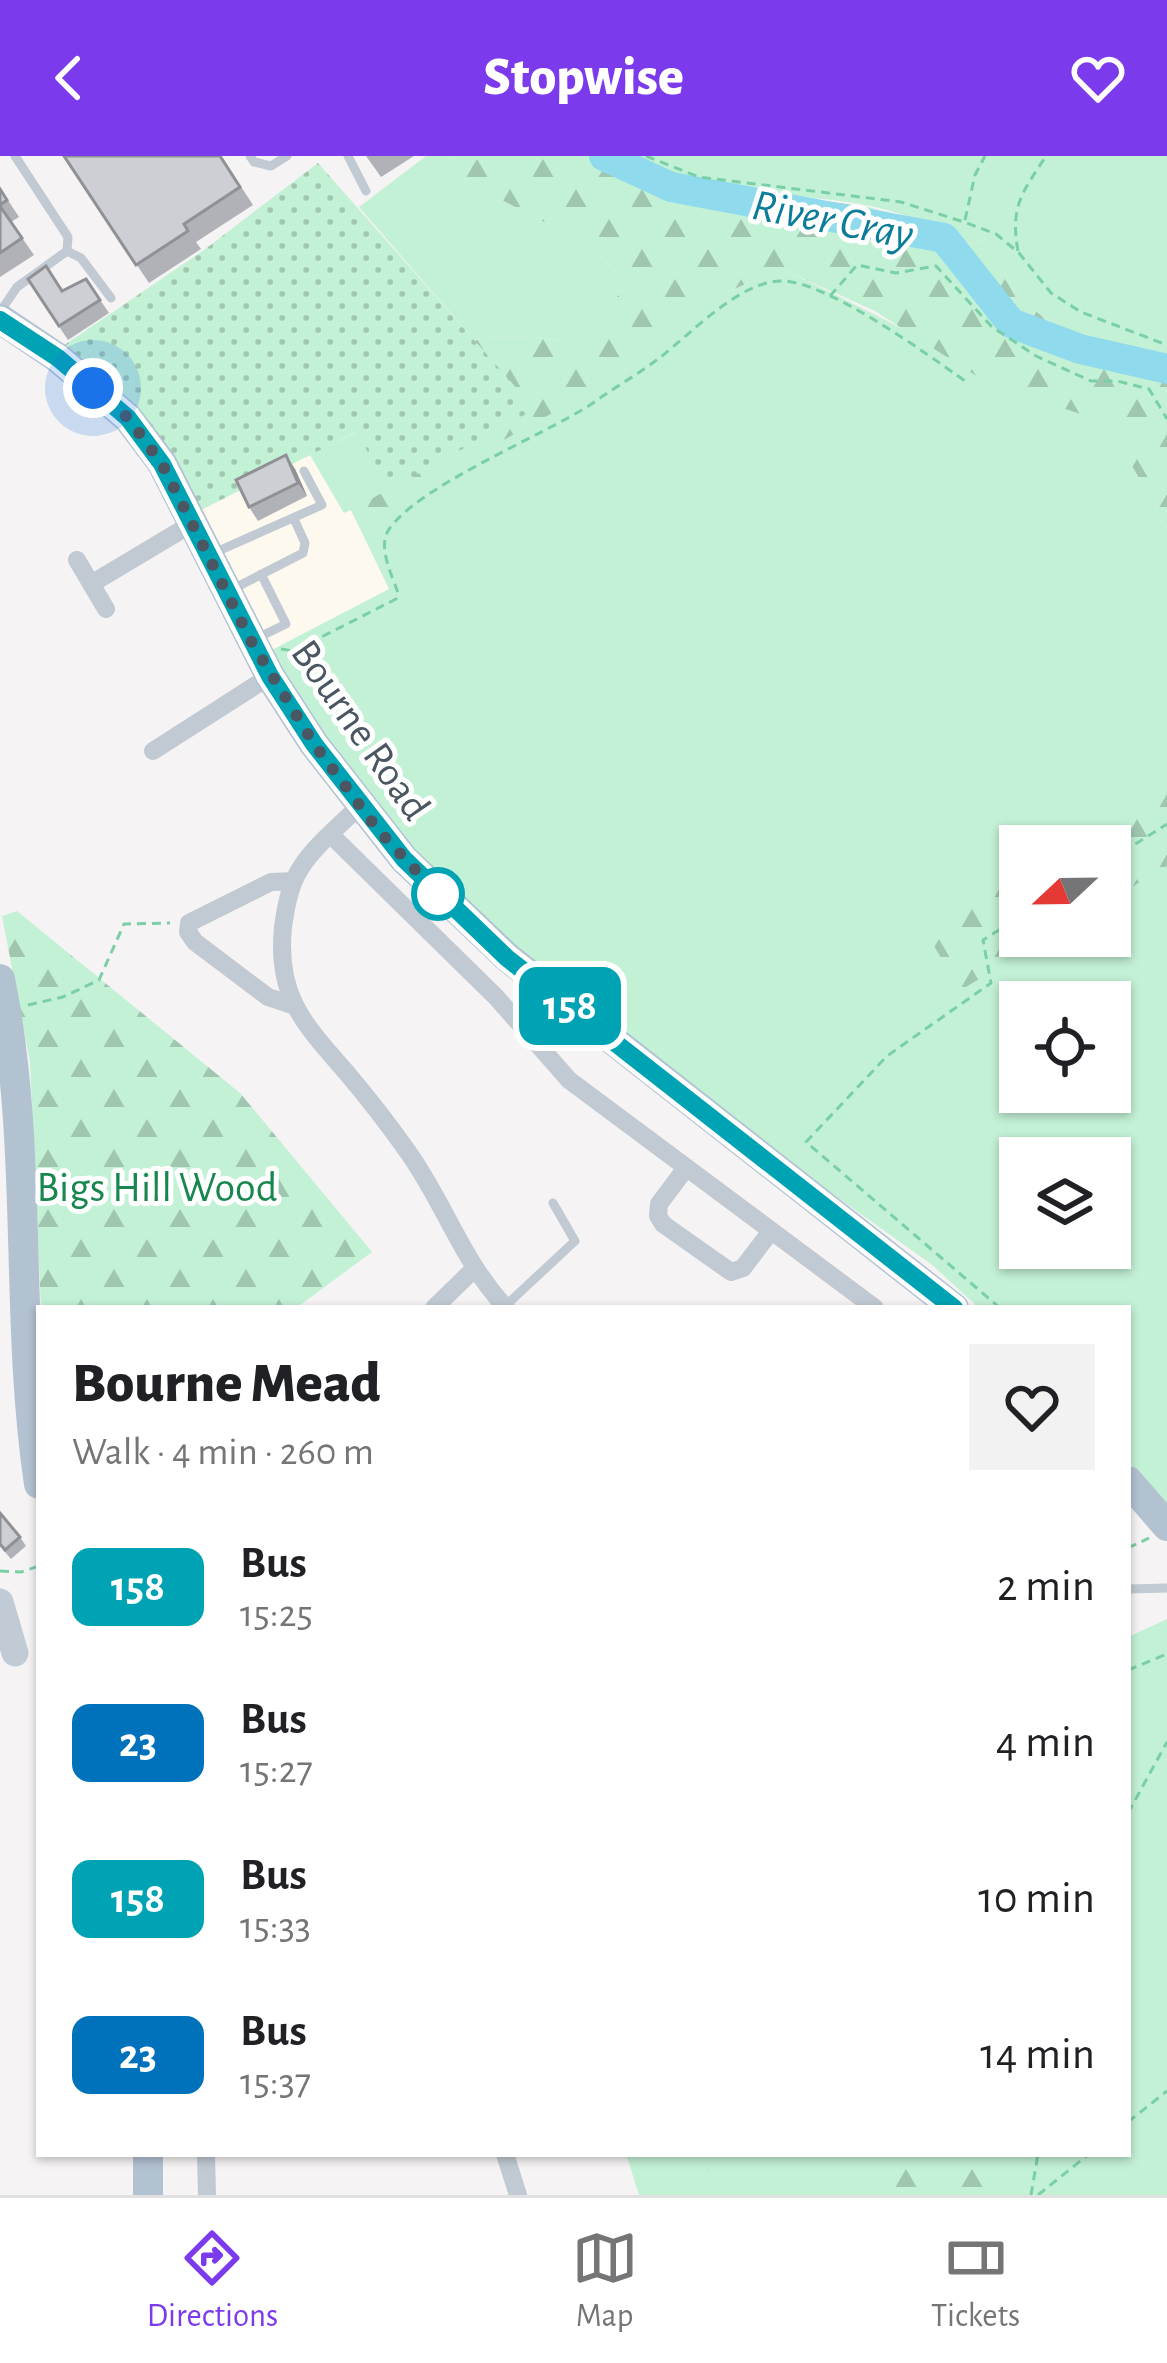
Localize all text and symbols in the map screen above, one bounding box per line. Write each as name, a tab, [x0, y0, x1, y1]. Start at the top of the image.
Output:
icon: back	[36, 45, 102, 111]
icon: heart	[1065, 45, 1131, 111]
text: Stopwise	[483, 51, 684, 105]
water label: River Cray	[748, 183, 917, 258]
your location	[63, 358, 123, 418]
street label: Bourne Road	[283, 633, 437, 828]
north arrow	[999, 825, 1131, 957]
map controls	[999, 825, 1131, 1269]
unlabelled marker	[413, 869, 463, 919]
line badge: 158	[501, 967, 639, 1045]
button: locate	[999, 981, 1131, 1113]
text: 158	[543, 985, 597, 1027]
button: layers	[999, 1137, 1131, 1269]
park label: Bigs Hill Wood	[37, 1167, 277, 1209]
button: heart	[969, 1344, 1095, 1470]
text: Bourne Mead	[72, 1355, 381, 1412]
text: Walk · 4 min · 260 m	[72, 1433, 374, 1472]
text: Bus	[240, 1541, 307, 1586]
text: 2 min	[997, 1564, 1095, 1609]
text: 158	[111, 1566, 165, 1608]
text: 15:25	[240, 1595, 313, 1634]
text: Bus	[240, 1697, 307, 1742]
text: 4 min	[996, 1720, 1095, 1765]
text: 23	[119, 1722, 157, 1764]
text: 15:27	[240, 1751, 313, 1790]
text: Bus	[240, 1853, 307, 1898]
text: 10 min	[978, 1876, 1095, 1921]
text: 158	[111, 1878, 165, 1920]
text: 15:33	[240, 1907, 311, 1946]
text: Bus	[240, 2009, 307, 2054]
text: 14 min	[980, 2032, 1095, 2077]
text: 23	[119, 2034, 157, 2076]
text: 15:37	[240, 2063, 311, 2102]
tab: Directions	[147, 2225, 278, 2337]
tab: Map	[572, 2225, 638, 2337]
tab: Tickets	[931, 2225, 1020, 2337]

